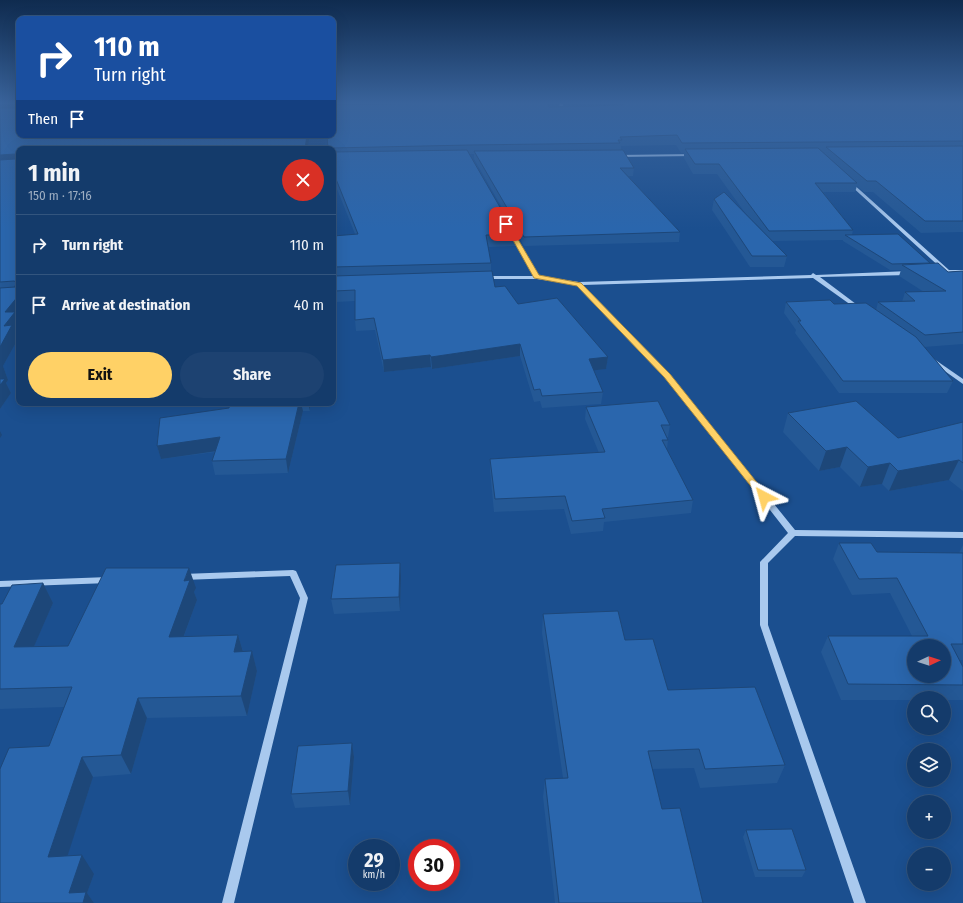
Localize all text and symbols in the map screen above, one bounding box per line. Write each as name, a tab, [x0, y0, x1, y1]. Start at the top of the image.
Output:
text: 110 m	[94, 30, 160, 63]
icon: right	[28, 32, 80, 84]
text: Turn right	[94, 64, 166, 86]
icon: arrive	[66, 108, 88, 130]
text: Then	[28, 110, 58, 128]
text: 1 min	[28, 159, 80, 187]
button: close	[282, 159, 324, 201]
text: 150 m · 17:16	[28, 188, 92, 203]
pin	[489, 207, 523, 241]
icon: arrive	[495, 213, 517, 235]
icon: right	[28, 234, 50, 256]
text: Turn right	[62, 236, 123, 254]
text: 110 m	[290, 236, 324, 254]
icon: arrive	[28, 294, 50, 316]
text: Arrive at destination	[62, 296, 190, 314]
text: 40 m	[294, 296, 324, 314]
button: Exit	[28, 352, 172, 398]
button: Share	[180, 352, 324, 398]
position arrow	[743, 476, 785, 518]
north arrow	[907, 639, 951, 683]
map controls	[907, 639, 951, 891]
button: search	[907, 691, 951, 735]
button: layers	[907, 743, 951, 787]
button: +	[907, 795, 951, 839]
speed limit sign: 30	[408, 839, 460, 891]
button: −	[907, 847, 951, 891]
text: 29	[364, 848, 384, 872]
text: km/h	[363, 869, 385, 881]

